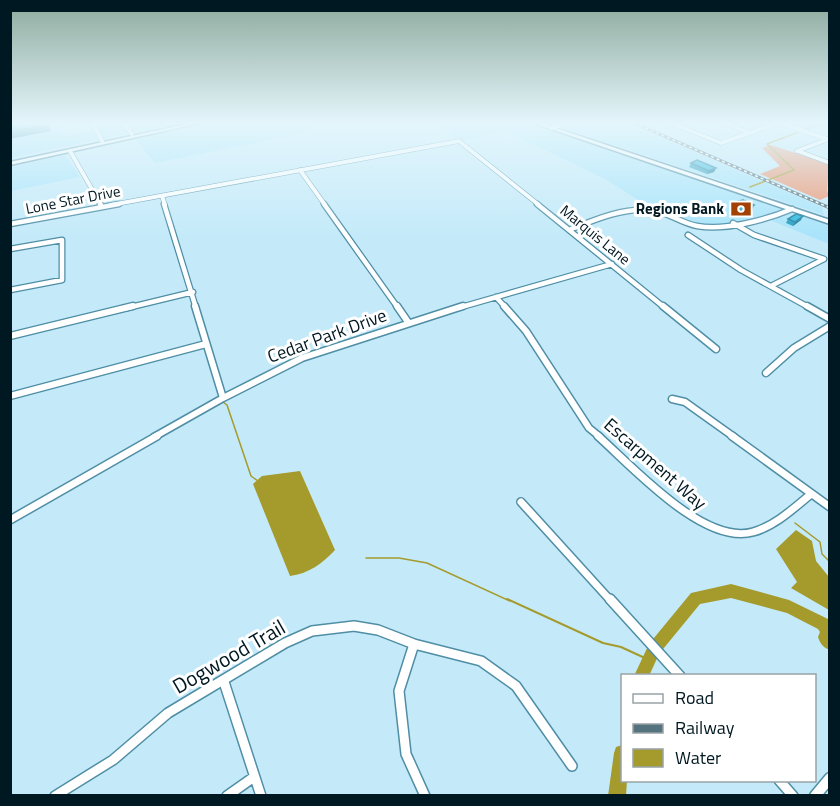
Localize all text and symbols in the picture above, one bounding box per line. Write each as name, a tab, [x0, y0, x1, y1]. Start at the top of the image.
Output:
street label: Lone Star Drive	[24, 179, 122, 220]
place label: Regions Bank	[636, 197, 724, 220]
bank icon: Regions Bank	[729, 197, 753, 221]
street label: Marquis Lane	[555, 199, 636, 270]
street label: Cedar Park Drive	[263, 301, 390, 370]
street label: Escarpment Way	[598, 411, 713, 516]
street label: Dogwood Trail	[166, 611, 291, 701]
legend	[621, 674, 816, 782]
text: Road	[675, 684, 714, 711]
text: Railway	[675, 714, 735, 741]
text: Water	[675, 744, 721, 771]

